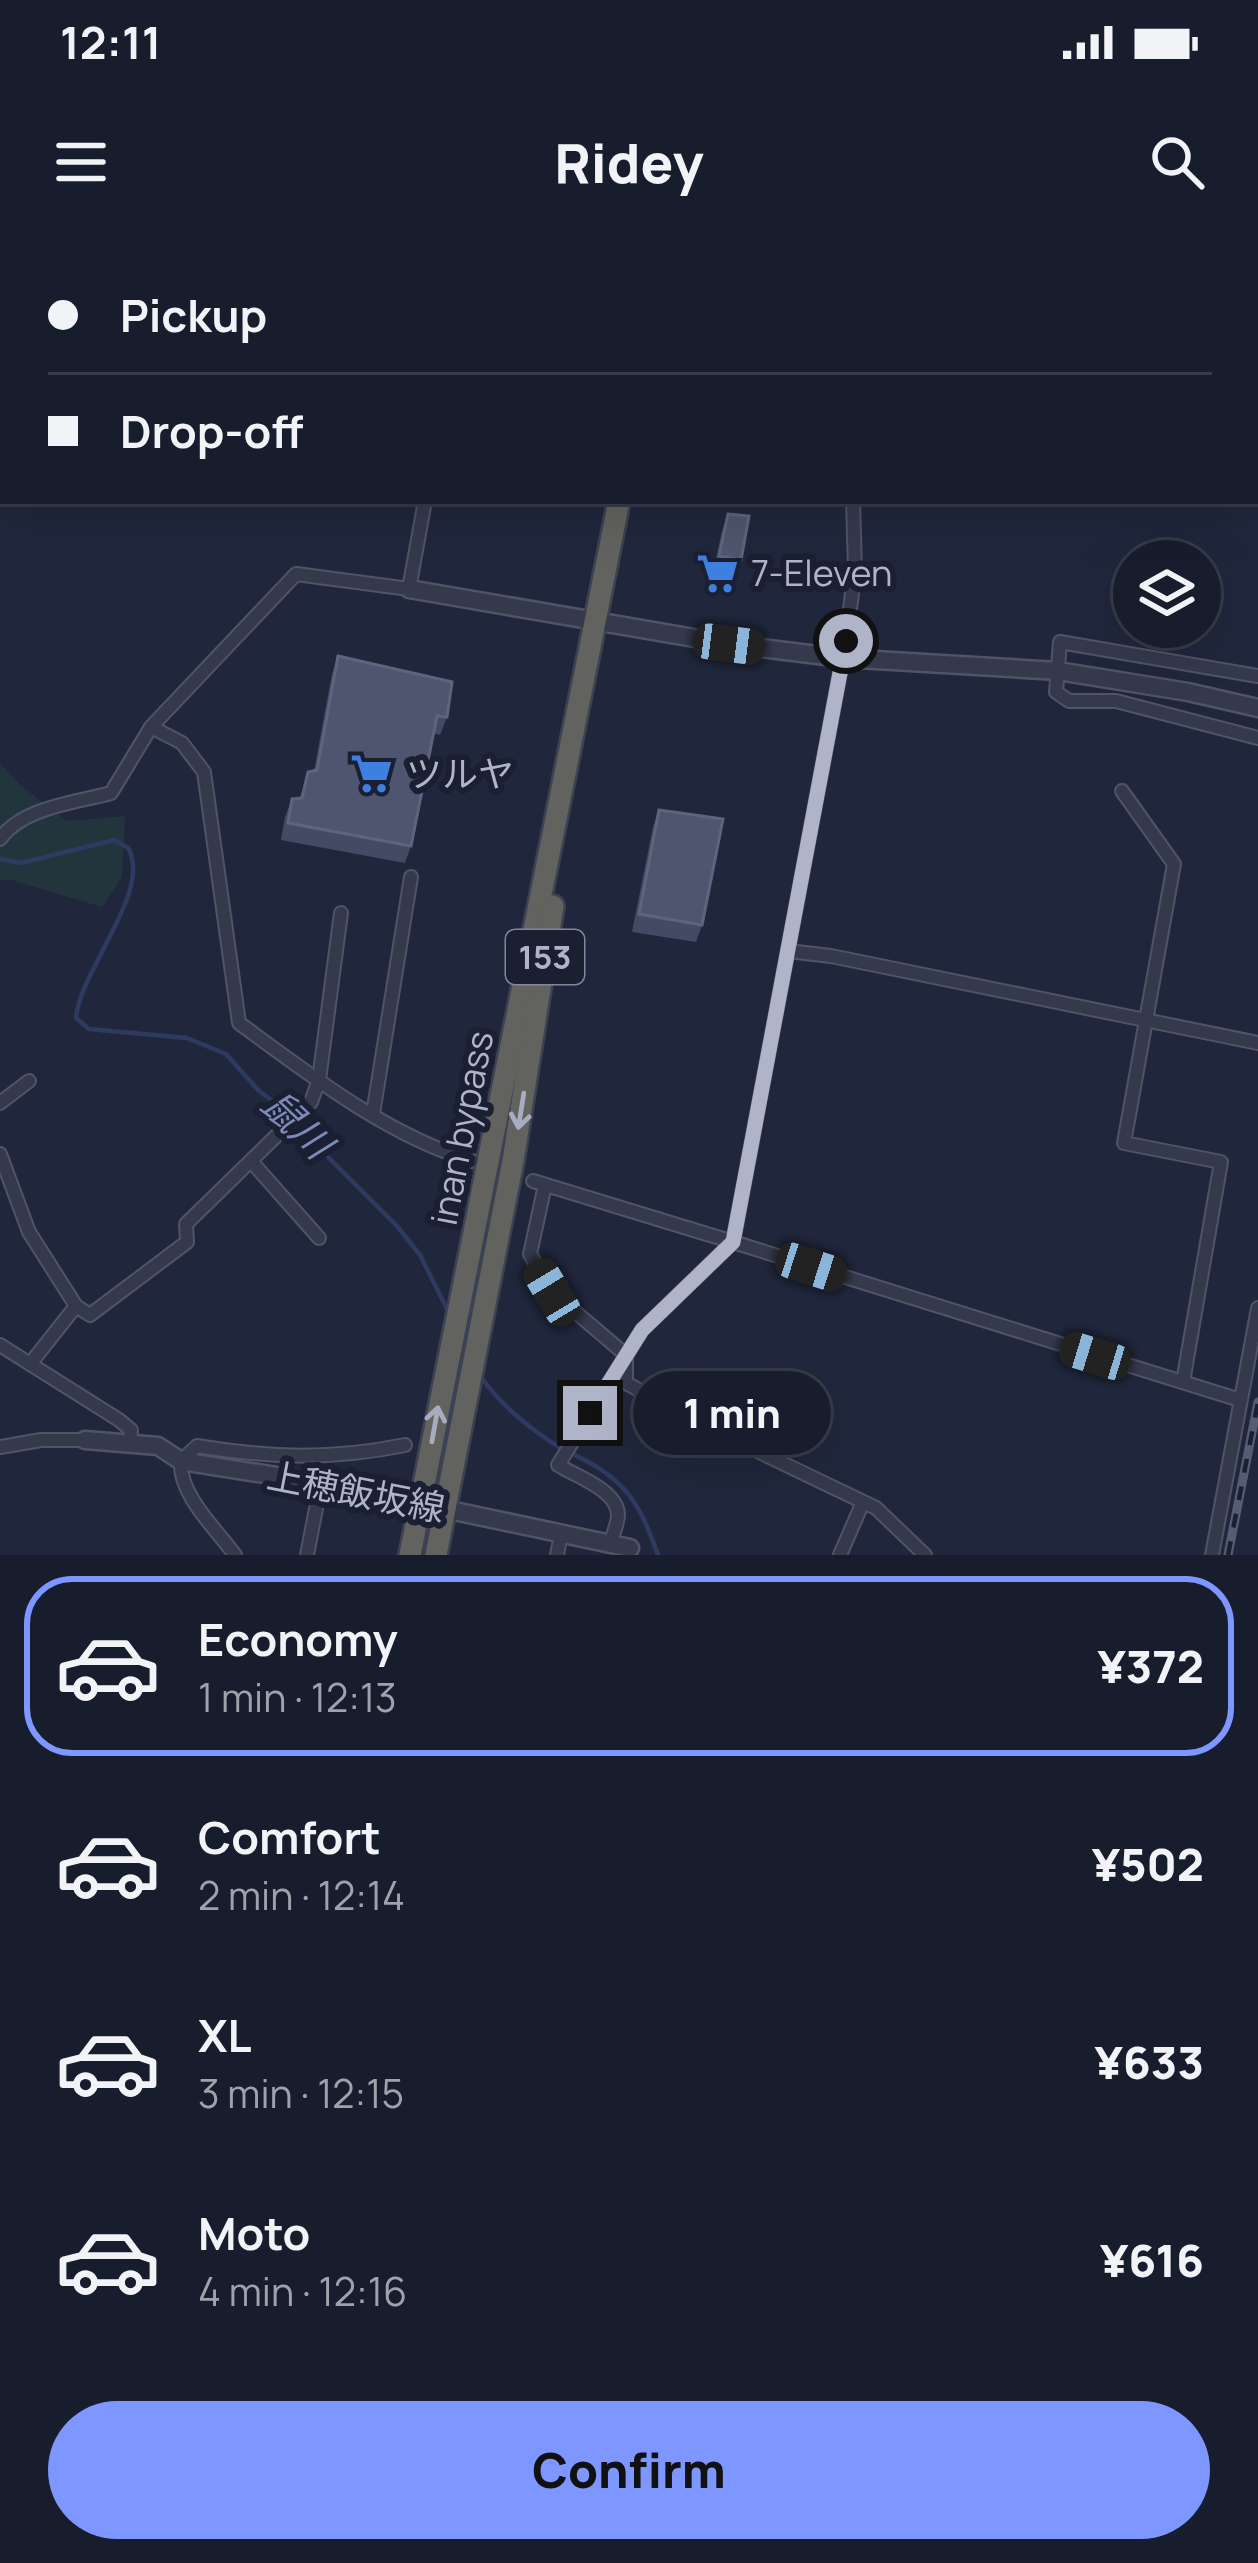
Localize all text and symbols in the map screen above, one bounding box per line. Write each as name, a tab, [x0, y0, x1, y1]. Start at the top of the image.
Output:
text: 12:11	[60, 11, 161, 73]
text: Ridey	[555, 125, 704, 199]
icon: menu	[48, 129, 114, 195]
icon: search	[1144, 129, 1210, 195]
text: Pickup	[120, 284, 267, 346]
text: Drop-off	[120, 400, 303, 462]
map controls	[1113, 540, 1221, 648]
button: layers	[1113, 540, 1221, 648]
place label: 7-Eleven	[751, 548, 892, 597]
supermarket icon: 7-Eleven	[694, 550, 740, 596]
route start	[819, 614, 873, 668]
car	[691, 622, 767, 666]
place label: ツルヤ	[406, 749, 514, 798]
supermarket icon: ツルヤ	[349, 751, 395, 797]
road number: 153	[506, 930, 584, 984]
street label: inan bypass	[419, 1027, 504, 1229]
water label: 鼠川	[251, 1077, 347, 1173]
one-way arrow	[509, 1090, 532, 1129]
car	[771, 1239, 851, 1295]
car	[518, 1252, 586, 1332]
car	[1055, 1328, 1135, 1384]
callout: 1 min	[632, 1371, 830, 1455]
route end	[563, 1386, 617, 1440]
text: 1 min	[683, 1386, 781, 1440]
one-way arrow	[425, 1406, 448, 1445]
street label: 上穂飯坂線	[263, 1450, 449, 1533]
text: Economy	[198, 1608, 398, 1670]
icon: car	[54, 1612, 162, 1720]
text: ¥372	[1097, 1635, 1204, 1697]
text: 1 min · 12:13	[198, 1670, 397, 1724]
text: Comfort	[198, 1806, 381, 1868]
icon: car	[54, 1810, 162, 1918]
text: ¥502	[1092, 1833, 1204, 1895]
text: 2 min · 12:14	[198, 1868, 405, 1922]
text: XL	[198, 2004, 252, 2066]
icon: car	[54, 2008, 162, 2116]
text: ¥633	[1094, 2031, 1204, 2093]
text: 3 min · 12:15	[198, 2066, 404, 2120]
text: Moto	[198, 2202, 310, 2264]
icon: car	[54, 2206, 162, 2314]
text: ¥616	[1100, 2229, 1204, 2291]
text: 4 min · 12:16	[198, 2264, 407, 2318]
button: Confirm	[48, 2401, 1210, 2539]

